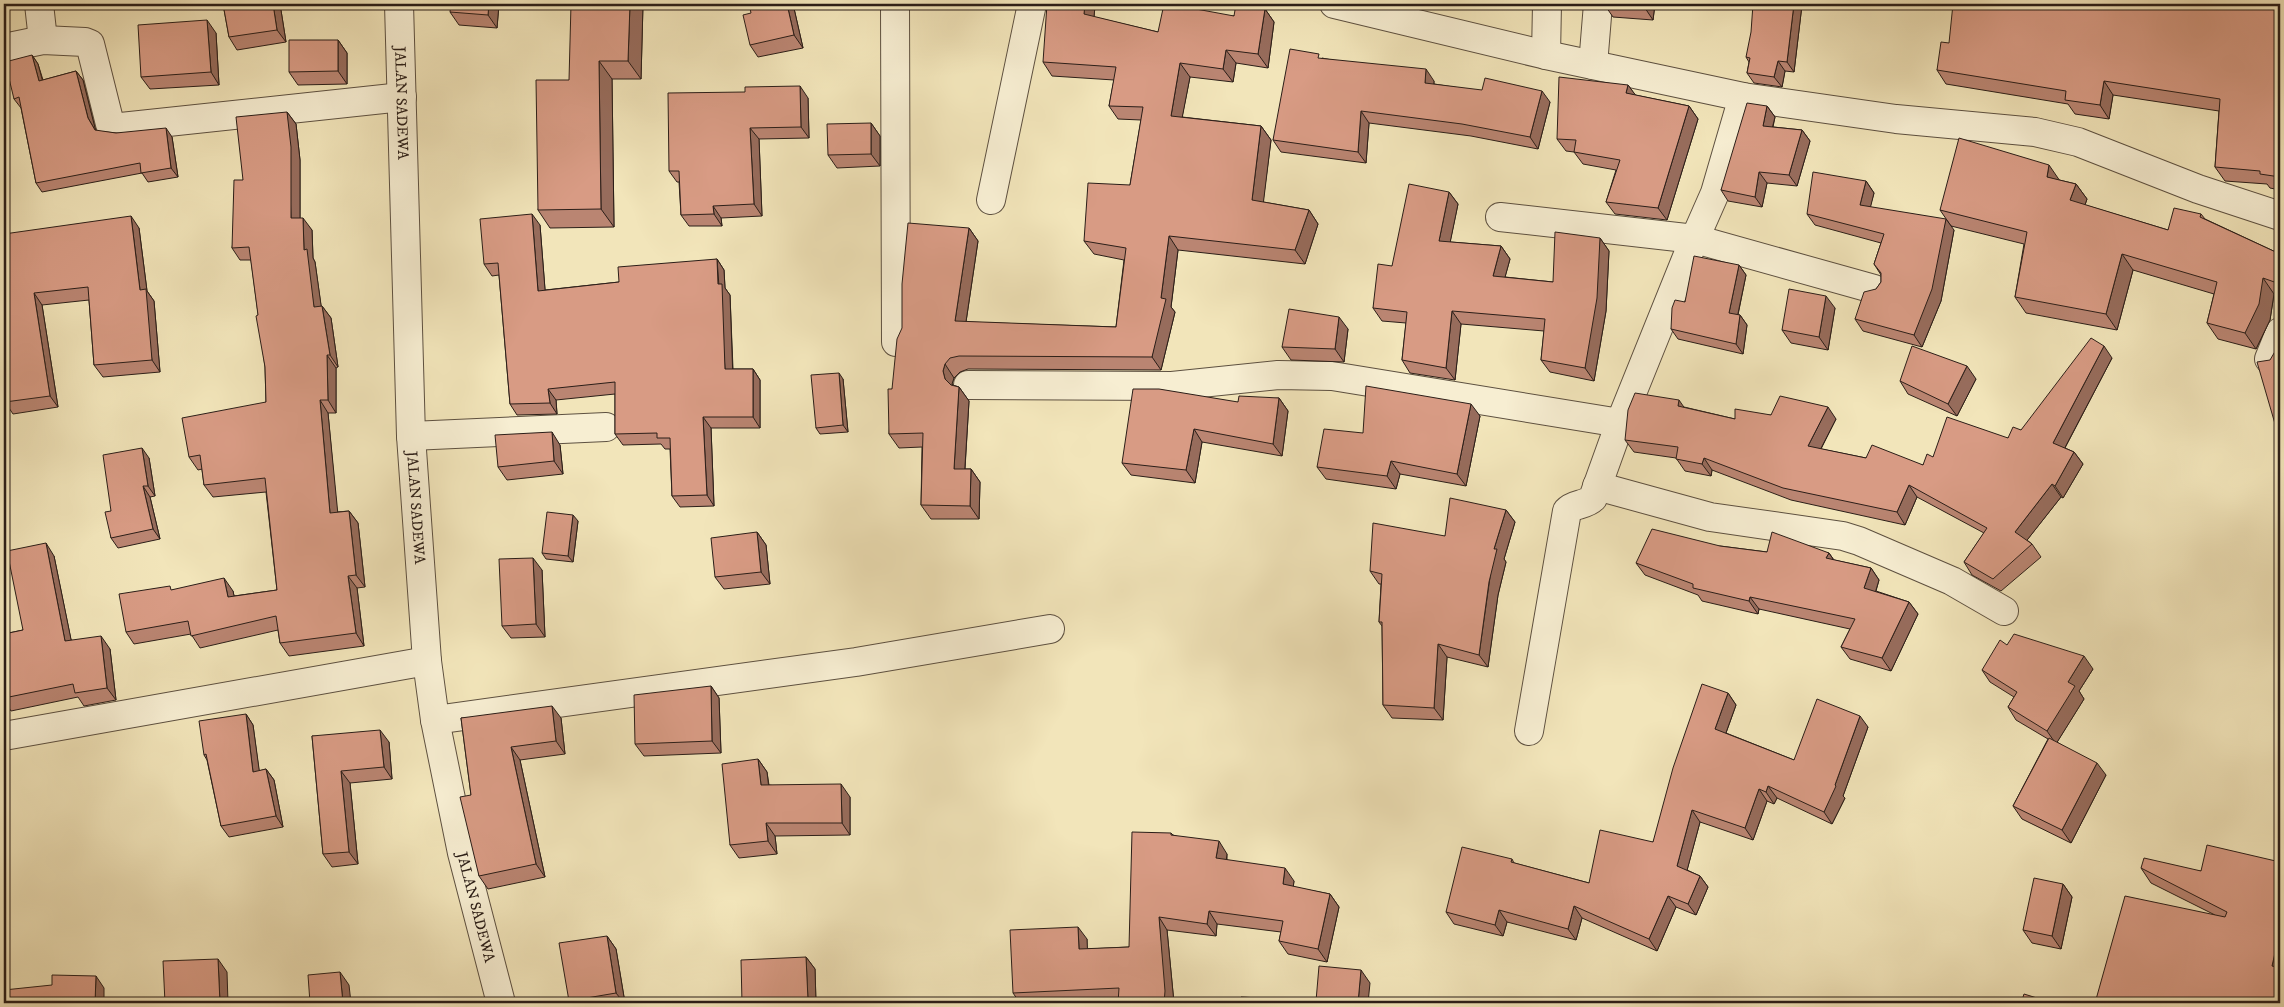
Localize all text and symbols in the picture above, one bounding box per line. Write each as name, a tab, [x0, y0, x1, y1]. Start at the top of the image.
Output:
street label: JALAN SADEWA	[391, 44, 413, 160]
street label: JALAN SADEWA	[402, 448, 430, 565]
street label: JALAN SADEWA	[452, 848, 500, 965]

